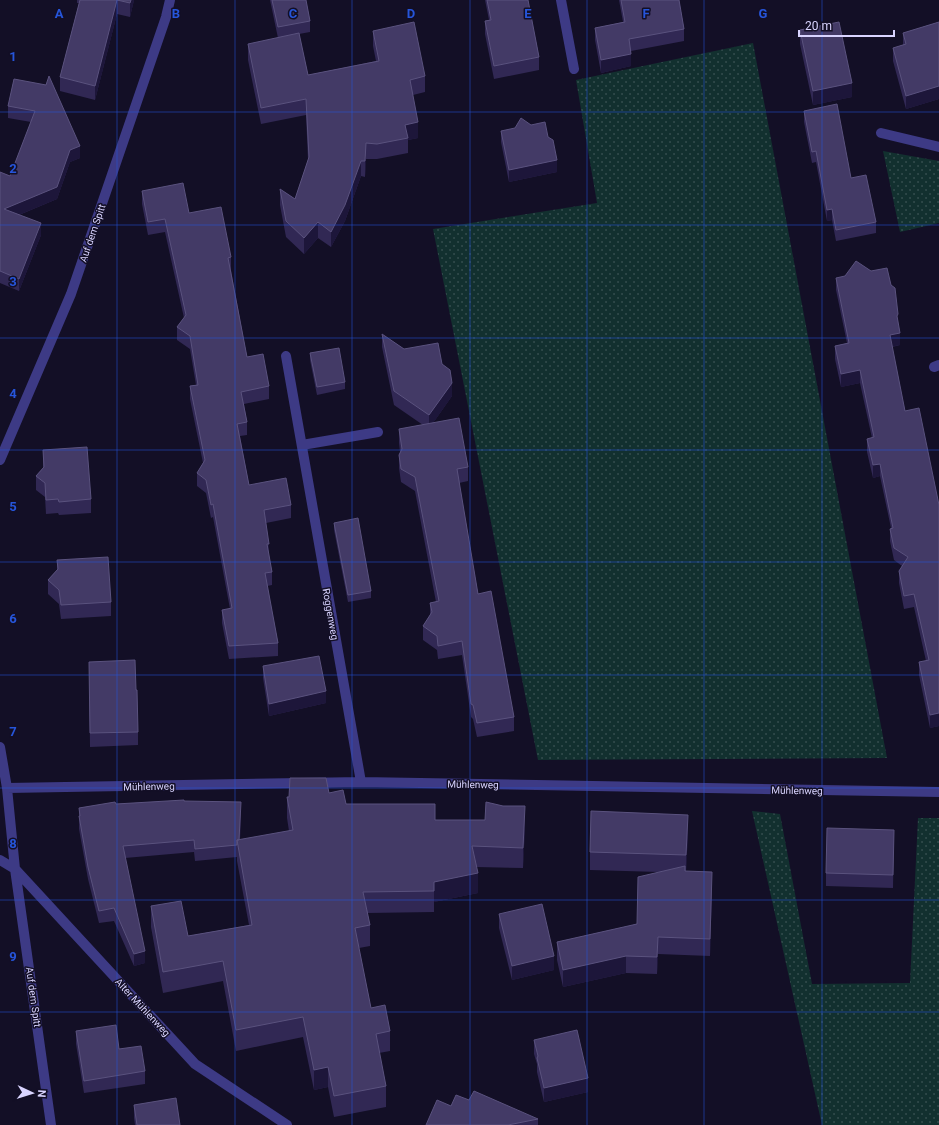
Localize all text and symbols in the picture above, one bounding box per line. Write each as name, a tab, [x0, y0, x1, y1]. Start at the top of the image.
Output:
text: A	[55, 6, 64, 21]
text: B	[172, 6, 180, 21]
text: C	[289, 6, 298, 21]
text: D	[407, 6, 415, 21]
text: E	[524, 6, 532, 21]
text: F	[642, 6, 650, 21]
text: G	[759, 6, 768, 21]
scale bar	[799, 12, 894, 38]
text: 20 m	[805, 19, 832, 33]
text: 1	[9, 49, 17, 64]
text: 2	[9, 161, 17, 176]
street label: Auf dem Spitt	[77, 203, 108, 264]
text: 3	[9, 274, 17, 289]
text: 4	[9, 386, 17, 401]
text: 5	[9, 499, 17, 514]
street label: Roggenweg	[321, 587, 340, 641]
text: 6	[9, 611, 17, 626]
text: 7	[9, 724, 17, 739]
street label: Mühlenweg	[447, 779, 499, 790]
street label: Mühlenweg	[123, 781, 175, 792]
street label: Mühlenweg	[771, 785, 823, 796]
text: 8	[9, 836, 17, 851]
text: 9	[9, 949, 17, 964]
street label: Auf dem Spitt	[24, 966, 43, 1028]
street label: Alter Mühlenweg	[113, 976, 172, 1038]
north arrow	[12, 1073, 52, 1113]
text: N	[35, 1089, 48, 1098]

